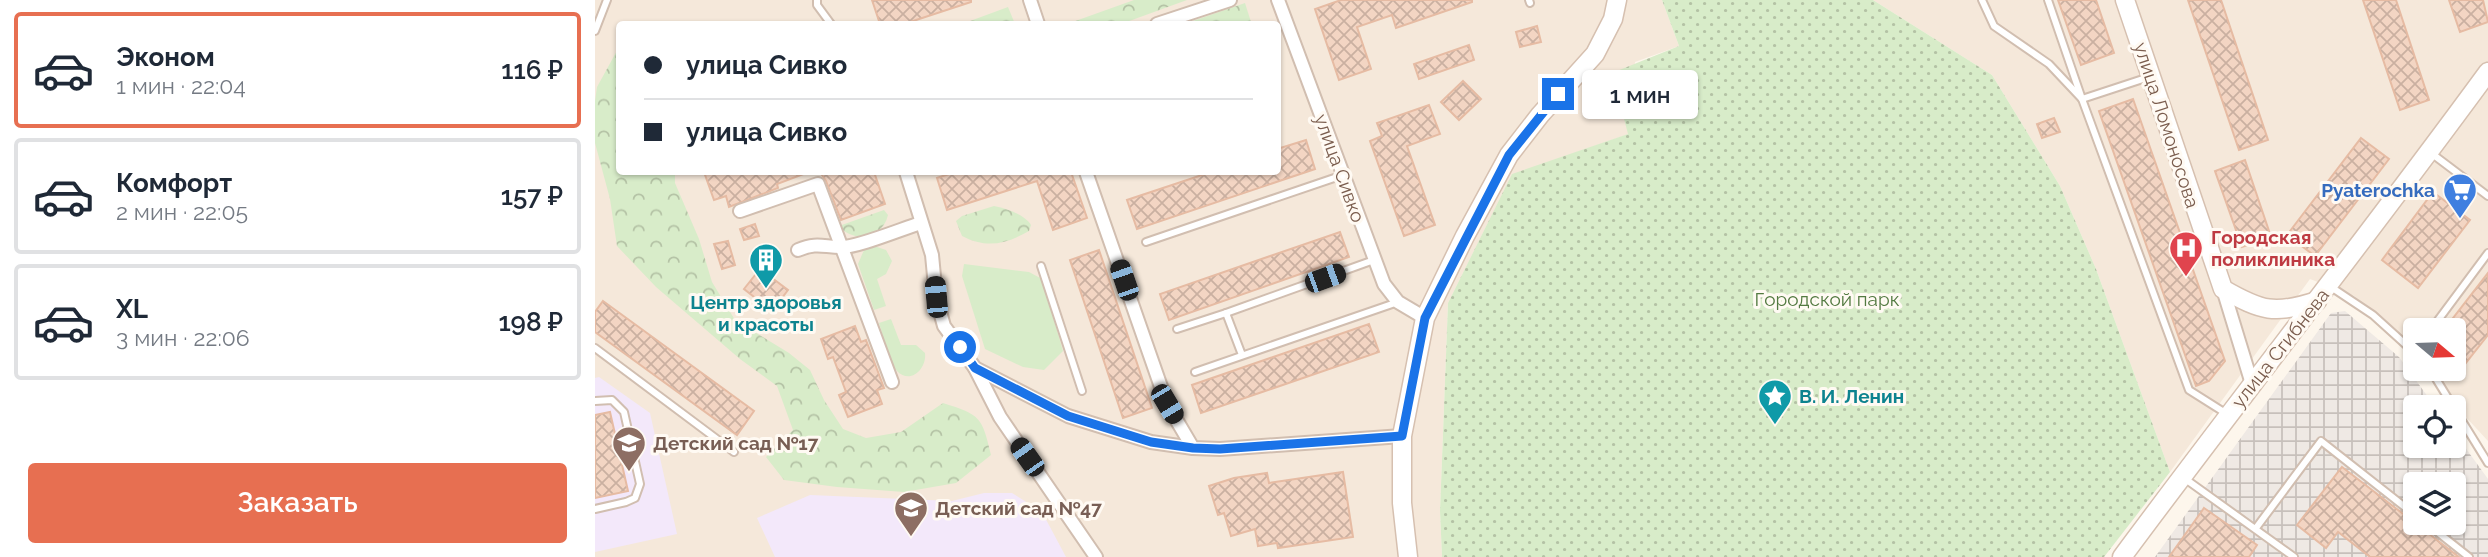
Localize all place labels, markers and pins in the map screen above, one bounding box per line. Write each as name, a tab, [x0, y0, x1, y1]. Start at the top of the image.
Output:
supermarket icon: Pyaterochka	[2441, 171, 2479, 220]
place label: Pyaterochka	[2321, 179, 2435, 201]
place label: Городская поликлиника	[2211, 226, 2335, 270]
hospital icon: Городская поликлиника	[2167, 229, 2205, 278]
building icon: Центр здоровья и красоты	[747, 241, 785, 290]
place label: Центр здоровья и красоты	[690, 291, 842, 335]
place icon: В. И. Ленин	[1756, 377, 1794, 426]
place label: В. И. Ленин	[1799, 385, 1904, 407]
school or university icon: Детский сад №17	[610, 424, 648, 473]
place label: Детский сад №17	[653, 432, 819, 454]
school or university icon: Детский сад №47	[892, 489, 930, 538]
place label: Детский сад №47	[935, 497, 1102, 519]

